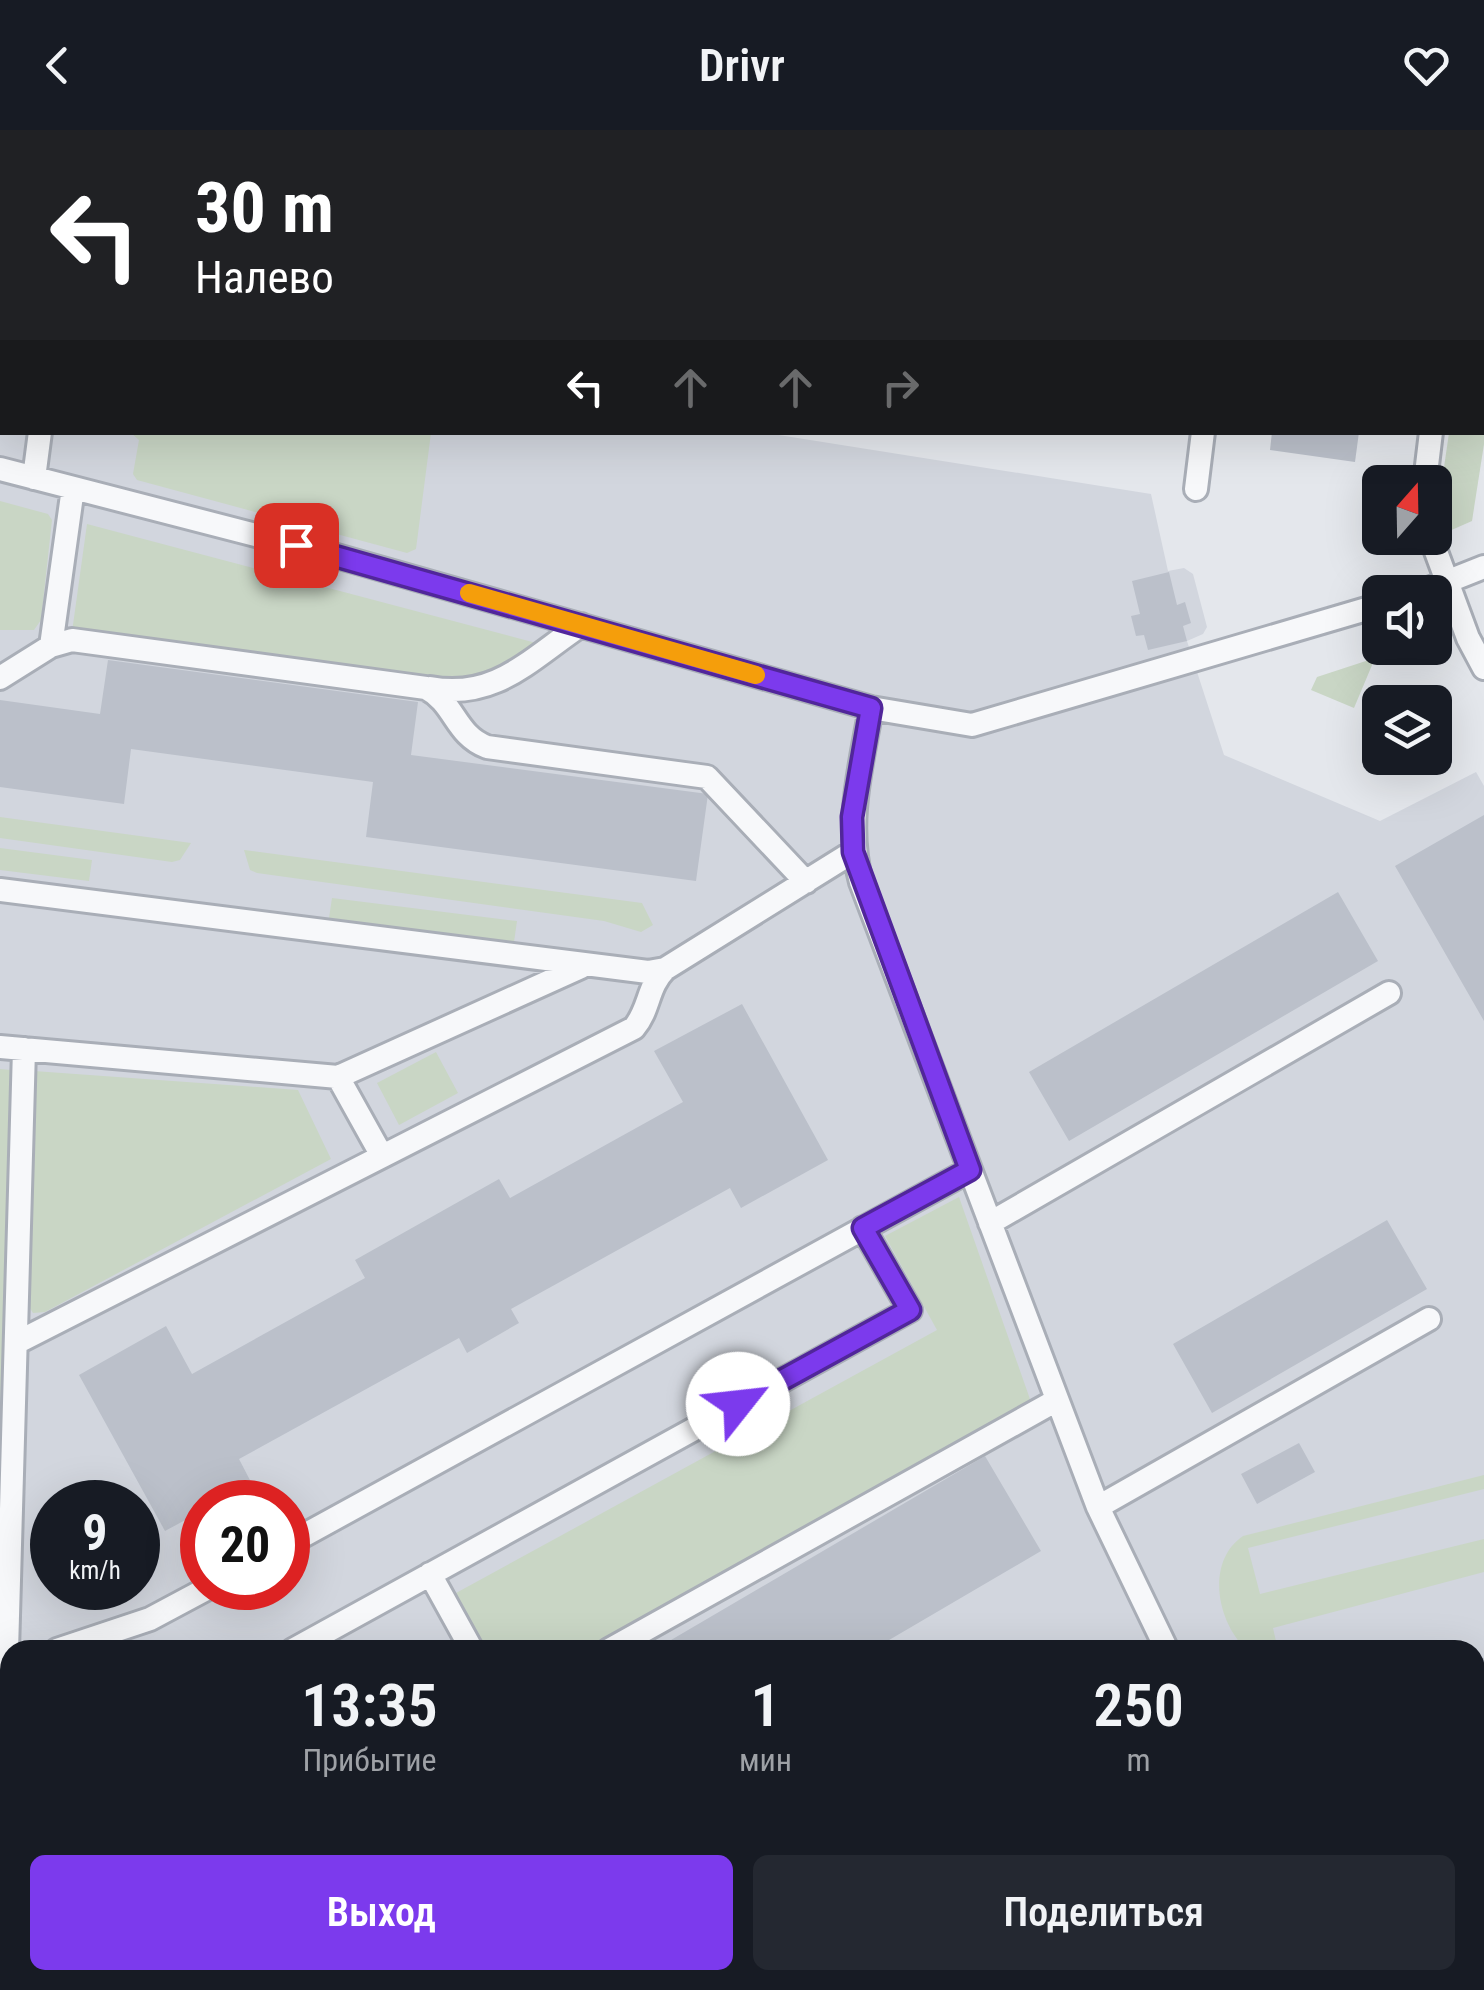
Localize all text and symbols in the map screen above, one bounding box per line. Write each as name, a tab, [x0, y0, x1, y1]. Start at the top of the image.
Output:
icon: back	[30, 38, 85, 93]
icon: heart	[1399, 38, 1454, 93]
text: Drivr	[699, 39, 785, 92]
text: 30 m	[195, 167, 334, 249]
icon: left	[30, 170, 160, 300]
text: Налево	[195, 251, 334, 304]
icon: left	[558, 360, 613, 415]
icon: ahead	[663, 360, 718, 415]
icon: ahead	[768, 360, 823, 415]
icon: right	[873, 360, 928, 415]
north arrow	[1362, 465, 1452, 555]
map controls	[1362, 465, 1452, 775]
pin	[254, 503, 339, 588]
icon: arrive	[269, 518, 324, 573]
button: sound	[1362, 575, 1452, 665]
button: layers	[1362, 685, 1452, 775]
position arrow	[686, 1352, 790, 1456]
speed limit sign: 20	[180, 1480, 310, 1610]
text: 9	[82, 1504, 108, 1562]
text: km/h	[69, 1556, 121, 1585]
text: 13:35	[301, 1670, 438, 1741]
text: 1	[750, 1670, 781, 1741]
text: 250	[1093, 1670, 1184, 1741]
text: Прибытие	[302, 1741, 437, 1779]
text: мин	[739, 1741, 792, 1779]
text: m	[1127, 1741, 1151, 1779]
button: Выход	[30, 1855, 733, 1970]
button: Поделиться	[753, 1855, 1455, 1970]

